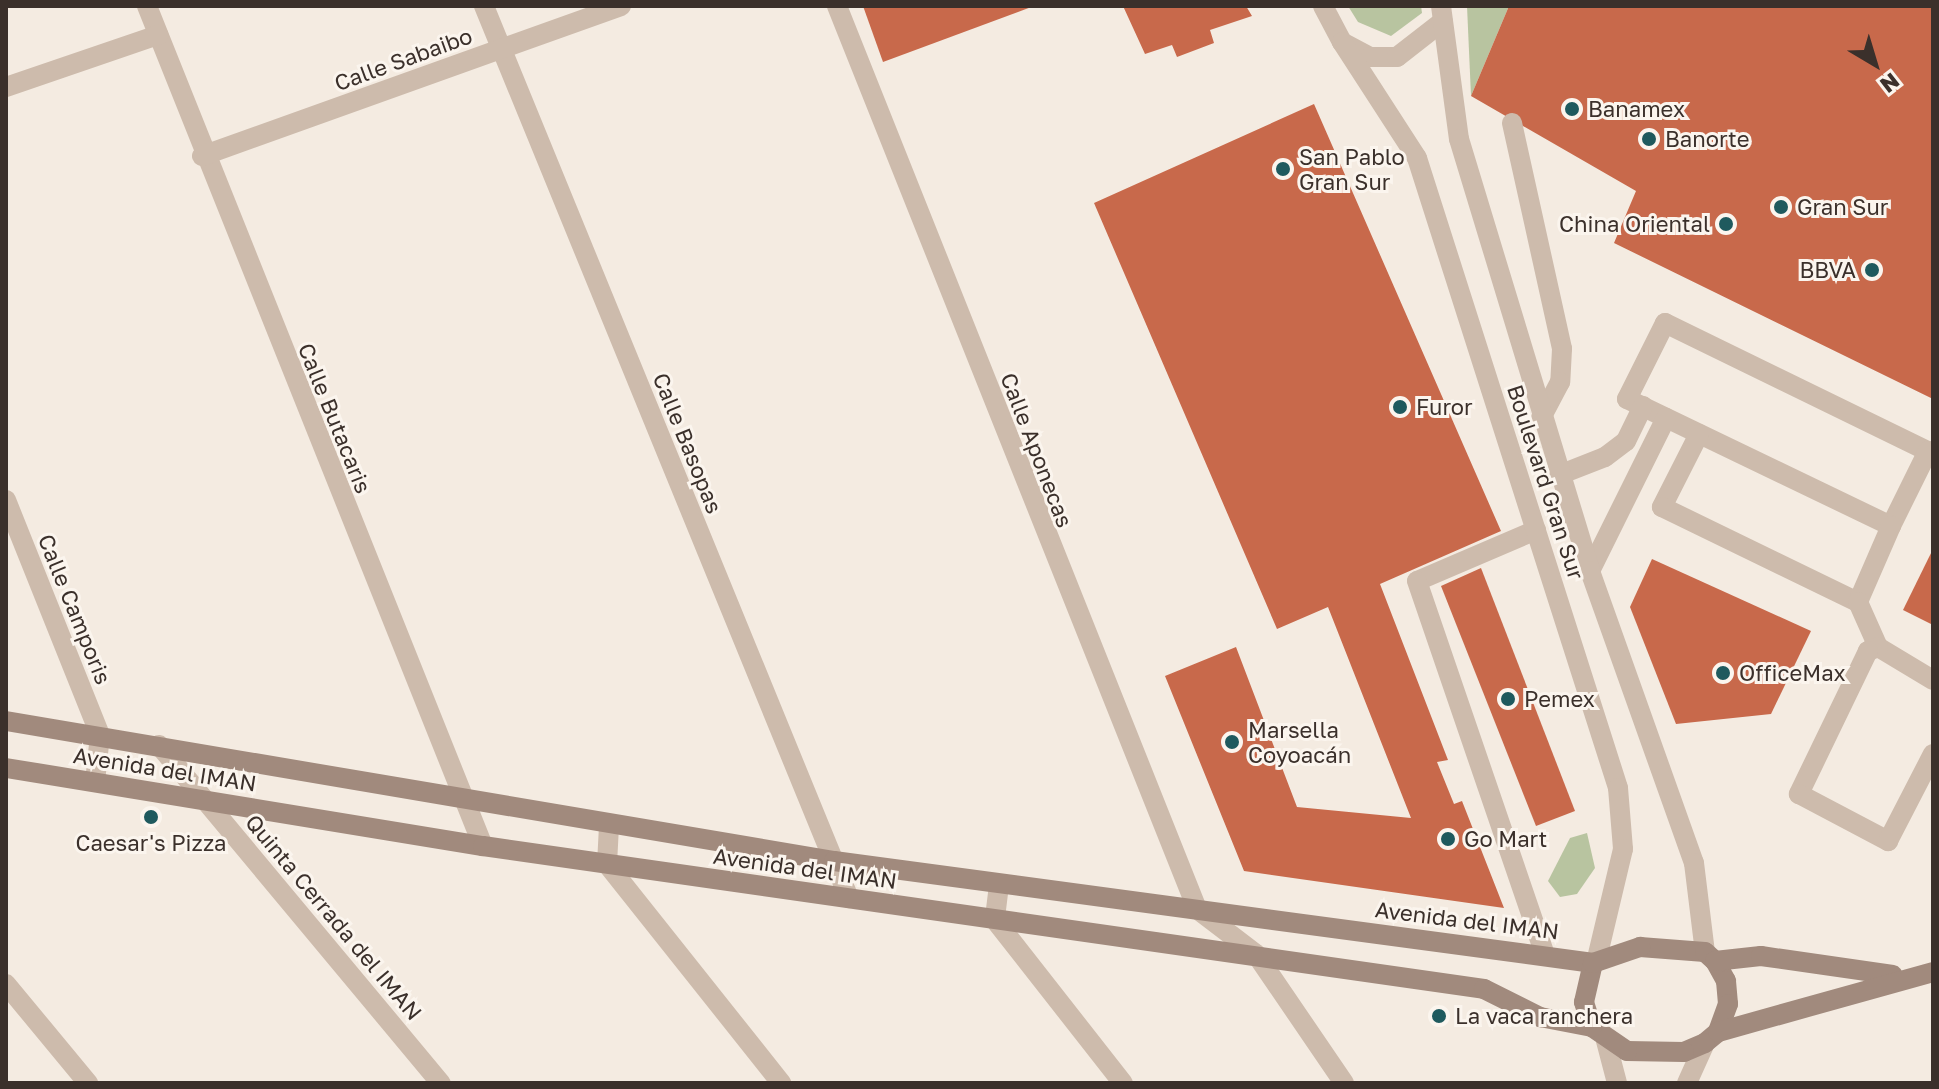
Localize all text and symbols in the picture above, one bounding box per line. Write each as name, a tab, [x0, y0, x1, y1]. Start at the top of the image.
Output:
street label: Calle Sabaibo	[331, 22, 475, 96]
north arrow	[1835, 24, 1915, 104]
text: N	[1875, 68, 1905, 99]
place label: Banamex	[1588, 96, 1685, 122]
marker: Banamex	[1563, 100, 1581, 118]
place label: Banorte	[1665, 126, 1749, 152]
marker: Banorte	[1640, 130, 1658, 148]
place label: San Pablo Gran Sur	[1299, 143, 1405, 194]
marker: San Pablo Gran Sur	[1274, 160, 1292, 178]
place label: Gran Sur	[1797, 194, 1888, 220]
marker: Gran Sur	[1772, 198, 1790, 216]
place label: China Oriental	[1559, 211, 1710, 237]
marker: China Oriental	[1717, 215, 1735, 233]
place label: BBVA	[1799, 257, 1856, 283]
marker: BBVA	[1863, 261, 1881, 279]
street label: Calle Butacaris	[293, 339, 377, 497]
street label: Calle Basopas	[648, 369, 728, 517]
street label: Calle Aponecas	[995, 369, 1079, 531]
street label: Boulevard Gran Sur	[1502, 381, 1590, 583]
place label: Furor	[1416, 394, 1473, 420]
marker: Furor	[1391, 398, 1409, 416]
street label: Calle Camporis	[33, 530, 117, 688]
place label: OfficeMax	[1739, 660, 1846, 686]
marker: OfficeMax	[1714, 664, 1732, 682]
place label: Pemex	[1524, 686, 1595, 712]
marker: Pemex	[1499, 690, 1517, 708]
place label: Marsella Coyoacán	[1248, 716, 1351, 768]
marker: Marsella Coyoacán	[1223, 733, 1241, 751]
street label: Avenida del IMAN	[72, 741, 258, 797]
marker: Caesar's Pizza	[142, 808, 160, 826]
street label: Quinta Cerrada del IMAN	[240, 809, 428, 1025]
place label: Go Mart	[1464, 826, 1547, 852]
place label: Caesar's Pizza	[75, 830, 227, 856]
marker: Go Mart	[1439, 830, 1457, 848]
street label: Avenida del IMAN	[712, 842, 898, 894]
street label: Avenida del IMAN	[1374, 896, 1560, 944]
place label: La vaca ranchera	[1455, 1003, 1633, 1029]
marker: La vaca ranchera	[1430, 1007, 1448, 1025]

